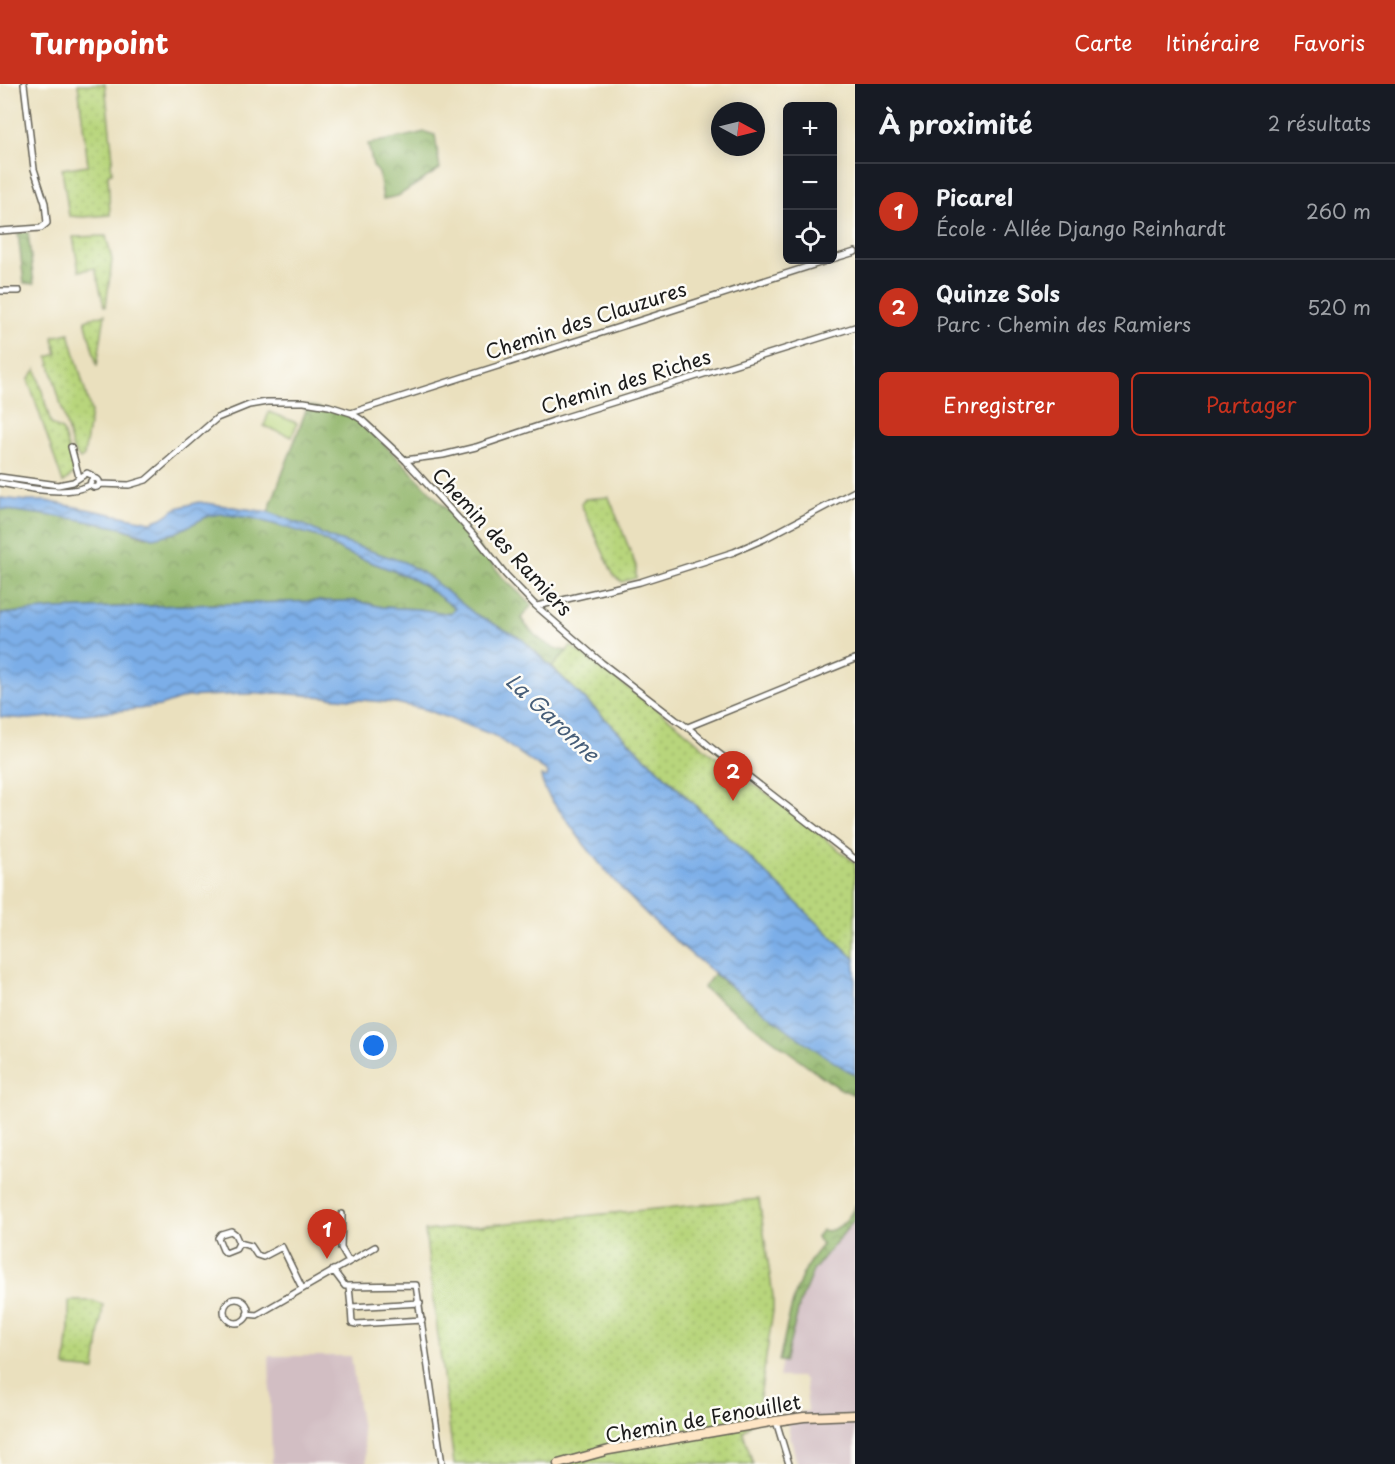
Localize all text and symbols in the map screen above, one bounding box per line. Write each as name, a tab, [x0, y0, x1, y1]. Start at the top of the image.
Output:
text: Turnpoint	[30, 21, 169, 64]
text: Carte	[1074, 26, 1133, 58]
text: Itinéraire	[1166, 26, 1260, 58]
text: Favoris	[1293, 26, 1365, 58]
north arrow	[711, 102, 765, 156]
map controls	[783, 102, 837, 264]
button: +	[783, 102, 837, 156]
text: À proximité	[879, 104, 1033, 143]
text: 2 résultats	[1268, 108, 1371, 138]
button: −	[783, 156, 837, 210]
text: Picarel	[936, 180, 1013, 213]
text: 1	[894, 196, 903, 226]
text: 260 m	[1306, 196, 1371, 226]
button: locate	[783, 210, 837, 264]
text: École · Allée Django Reinhardt	[936, 213, 1226, 243]
street label: Chemin des Clauzures	[481, 273, 690, 367]
text: Quinze Sols	[936, 276, 1060, 309]
text: 2	[891, 292, 906, 322]
text: 520 m	[1307, 292, 1371, 322]
text: Parc · Chemin des Ramiers	[936, 309, 1191, 339]
street label: Chemin des Riches	[537, 341, 714, 421]
button: Enregistrer	[879, 372, 1119, 436]
button: Partager	[1131, 372, 1371, 436]
street label: Chemin des Ramiers	[426, 460, 580, 622]
water label: La Garonne	[499, 665, 608, 769]
pin: 2	[714, 752, 752, 801]
your location	[359, 1031, 388, 1060]
pin: 1	[308, 1210, 346, 1259]
street label: Chemin de Fenouillet	[603, 1386, 803, 1450]

